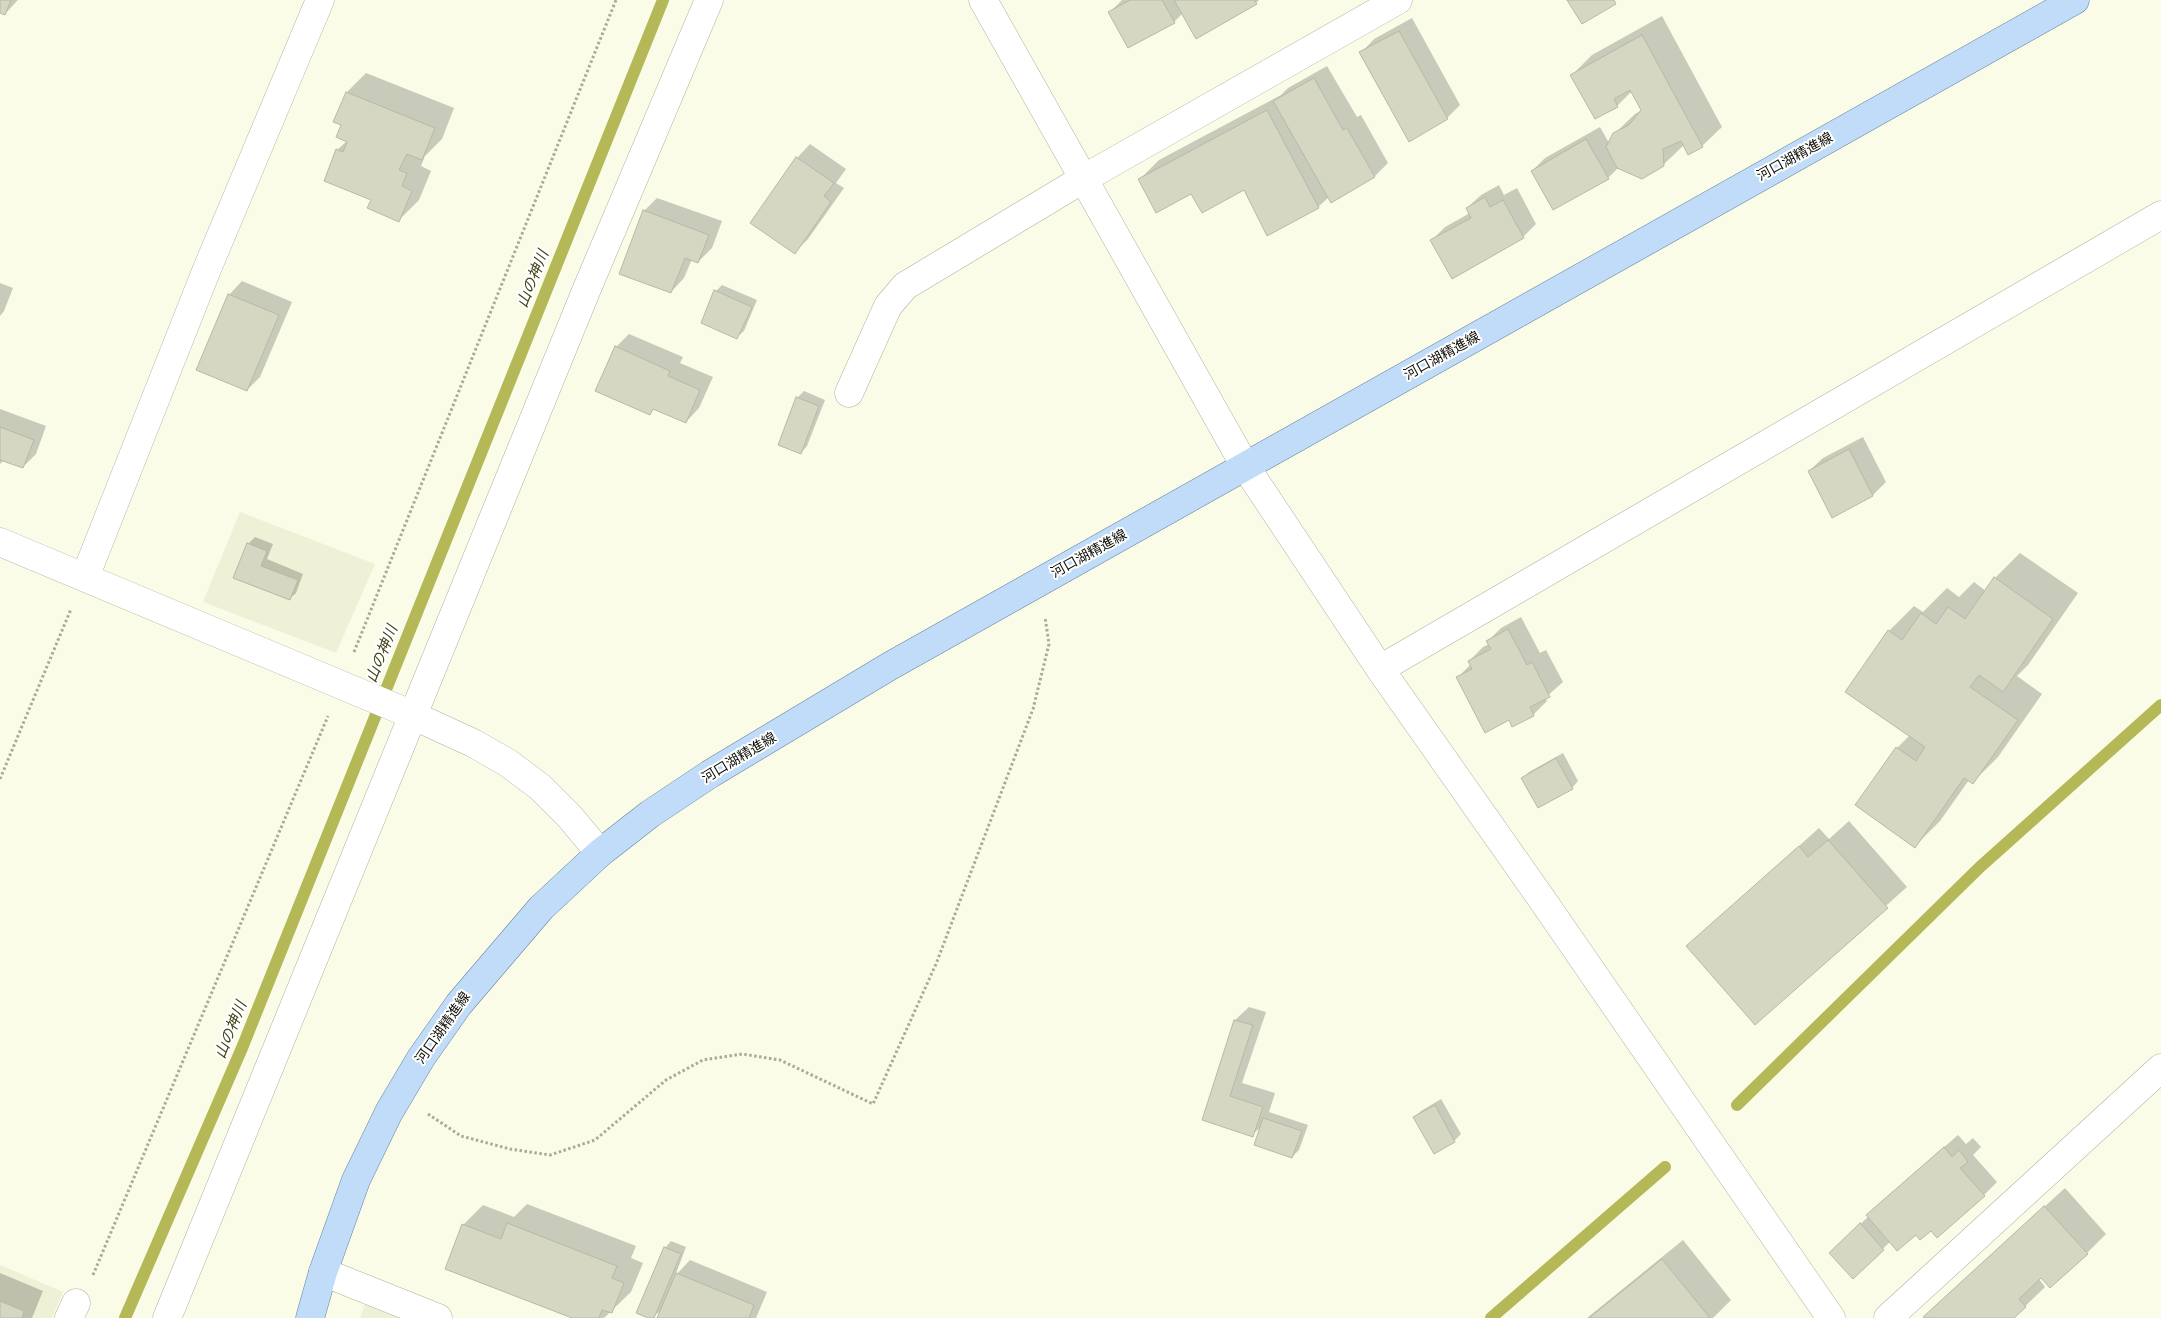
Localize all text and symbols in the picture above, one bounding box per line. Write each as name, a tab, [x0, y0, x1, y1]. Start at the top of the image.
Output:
street label: 河口湖精進線	[1754, 129, 1836, 185]
water label: 山の神川	[513, 248, 553, 310]
street label: 河口湖精進線	[1401, 328, 1483, 384]
street label: 河口湖精進線	[1048, 526, 1130, 582]
water label: 山の神川	[362, 623, 402, 685]
street label: 河口湖精進線	[699, 729, 779, 787]
street label: 河口湖精進線	[412, 989, 474, 1067]
water label: 山の神川	[211, 999, 251, 1061]

